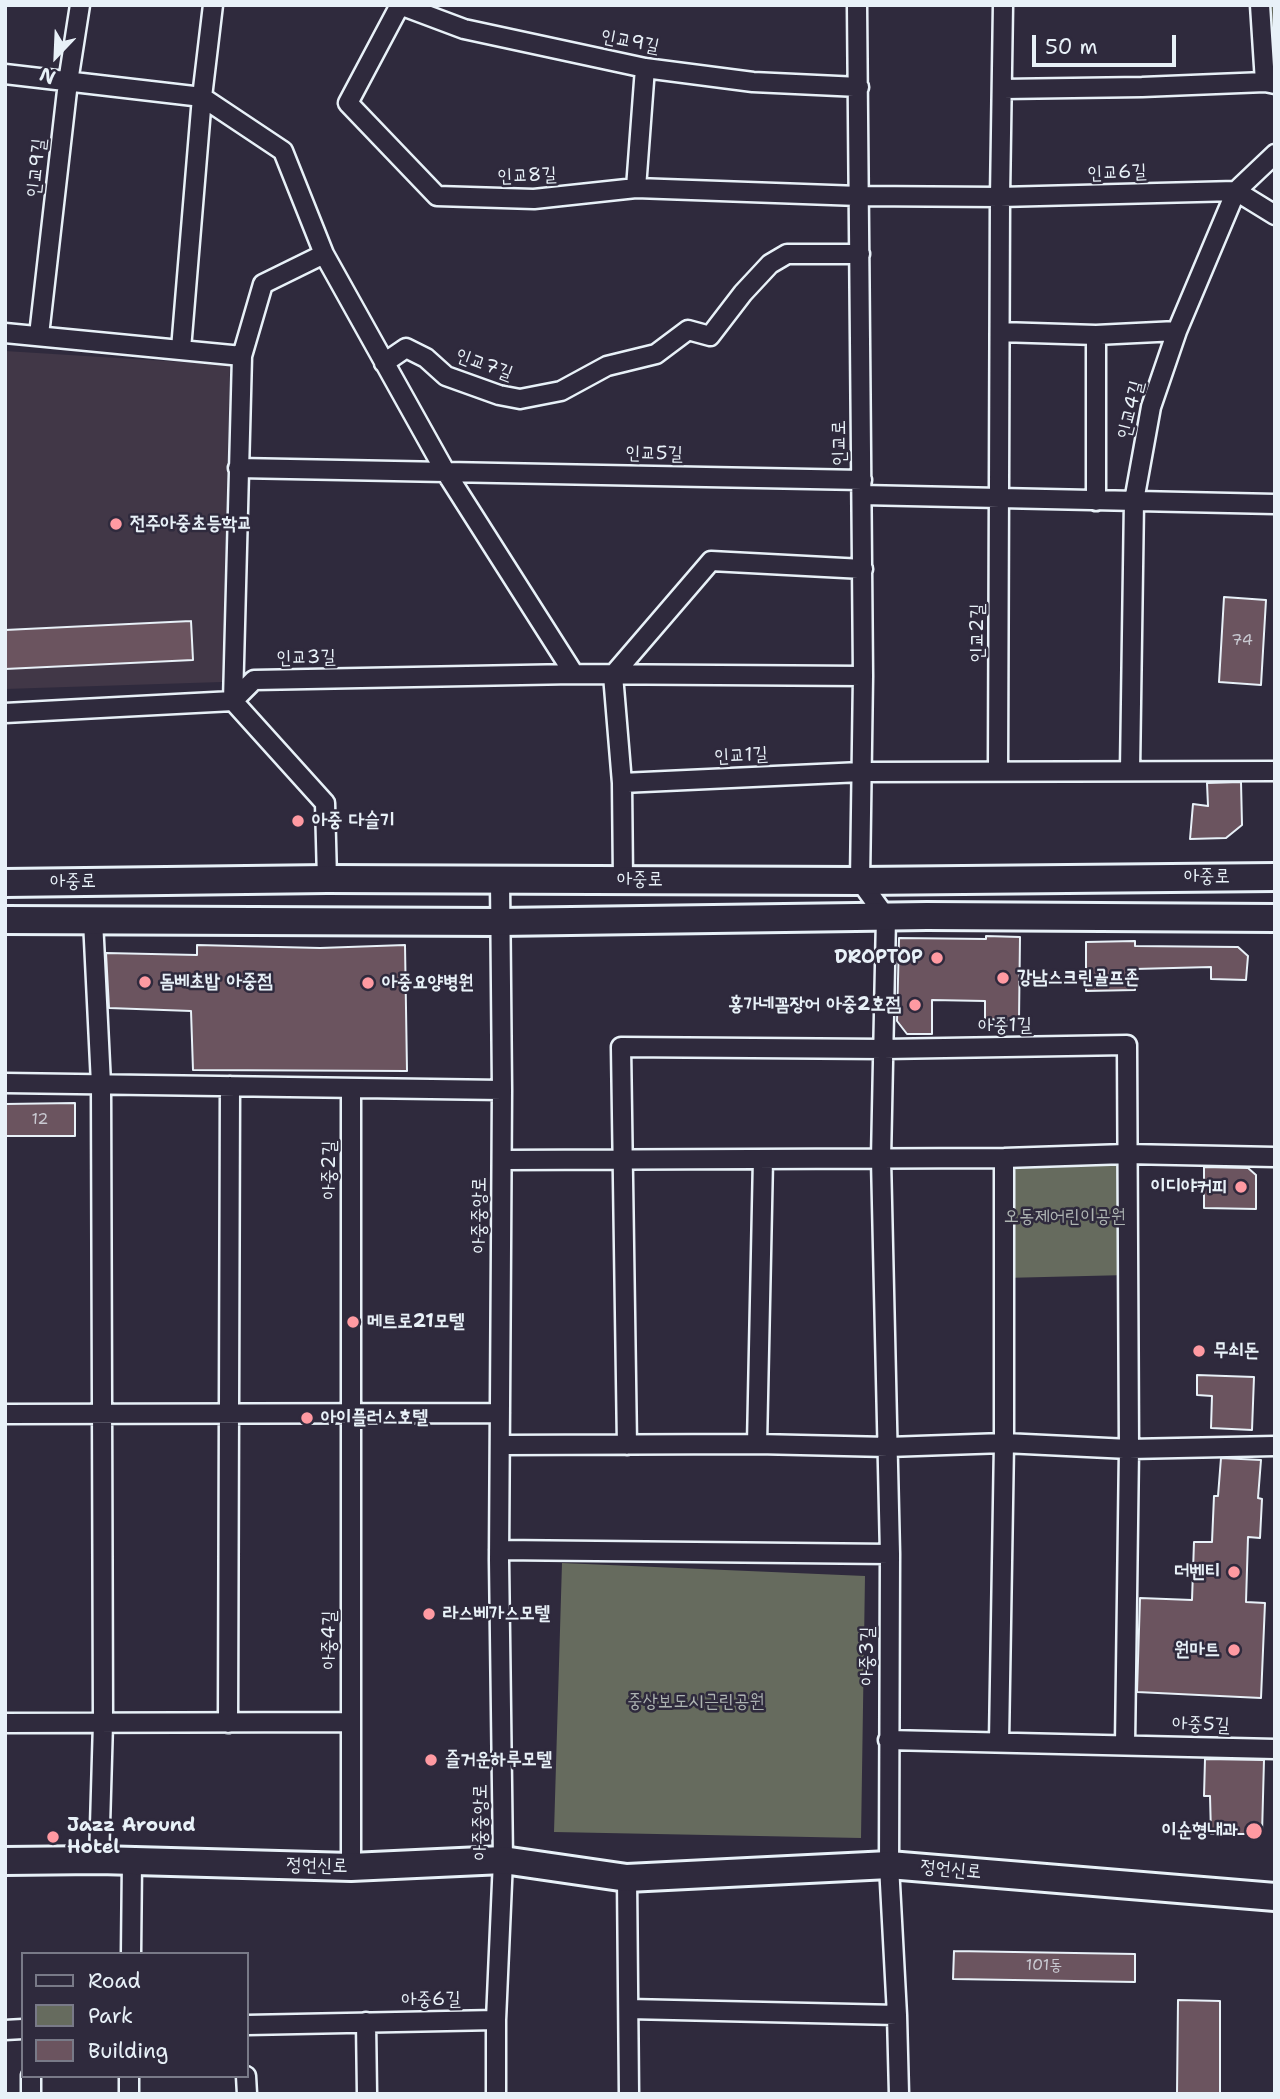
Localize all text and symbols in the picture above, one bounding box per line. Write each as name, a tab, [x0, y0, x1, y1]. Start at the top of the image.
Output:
north arrow	[21, 21, 91, 91]
scale bar	[1035, 21, 1178, 65]
street label: 인교9길	[599, 25, 661, 59]
text: 50 m	[1045, 33, 1098, 61]
text: N	[36, 61, 59, 90]
street label: 인교9길	[23, 137, 51, 199]
street label: 인교6길	[1087, 161, 1147, 185]
street label: 인교8길	[497, 164, 557, 188]
street label: 인교7길	[452, 344, 516, 386]
street label: 인교4길	[1113, 379, 1149, 441]
street label: 인교로	[828, 420, 852, 466]
street label: 인교5길	[625, 442, 683, 466]
place label: 전주아중초등학교	[130, 513, 252, 535]
marker: 전주아중초등학교	[108, 516, 124, 532]
street label: 인교2길	[967, 603, 989, 663]
house number: 74	[1231, 631, 1253, 651]
street label: 인교3길	[276, 646, 336, 670]
street label: 인교1길	[714, 743, 768, 769]
place label: 아중 다슬기	[312, 810, 395, 832]
marker: 아중 다슬기	[290, 813, 306, 829]
street label: 아중로	[1184, 866, 1230, 888]
street label: 아중로	[617, 869, 663, 891]
street label: 아중로	[50, 870, 96, 894]
place label: DROPTOP	[834, 947, 923, 969]
marker: DROPTOP	[929, 950, 945, 966]
place label: 강남스크린골프존	[1017, 967, 1139, 989]
marker: 강남스크린골프존	[995, 970, 1011, 986]
place label: 돔베초밥 아중점	[159, 971, 273, 993]
place label: 아중요양병원	[382, 972, 474, 994]
marker: 돔베초밥 아중점	[137, 974, 153, 990]
marker: 아중요양병원	[360, 975, 376, 991]
place label: 홍가네꼼장어 아중2호점	[728, 994, 901, 1016]
marker: 홍가네꼼장어 아중2호점	[907, 997, 923, 1013]
street label: 아중1길	[978, 1014, 1032, 1038]
house number: 12	[31, 1110, 49, 1130]
street label: 아중2길	[319, 1140, 341, 1200]
place label: 이디야커피	[1151, 1176, 1227, 1198]
street label: 아중중앙로	[469, 1177, 491, 1253]
marker: 이디야커피	[1233, 1179, 1249, 1195]
park label: 오동제어린이공원	[1004, 1206, 1126, 1228]
place label: 메트로21모텔	[367, 1311, 465, 1333]
marker: 메트로21모텔	[345, 1314, 361, 1330]
place label: 무쇠돈	[1213, 1340, 1259, 1362]
marker: 무쇠돈	[1191, 1343, 1207, 1359]
place label: 아이플러스호텔	[321, 1407, 428, 1429]
marker: 아이플러스호텔	[299, 1410, 315, 1426]
place label: 더벤티	[1174, 1561, 1220, 1583]
marker: 더벤티	[1226, 1564, 1242, 1580]
place label: 라스베가스모텔	[443, 1603, 550, 1625]
marker: 라스베가스모텔	[421, 1606, 437, 1622]
street label: 아중4길	[319, 1610, 341, 1670]
street label: 아중3길	[857, 1626, 879, 1686]
place label: 원마트	[1174, 1639, 1220, 1661]
marker: 원마트	[1226, 1642, 1242, 1658]
park label: 중상보도시근린공원	[627, 1691, 765, 1713]
street label: 아중5길	[1172, 1713, 1230, 1737]
place label: 즐거운하루모텔	[445, 1749, 552, 1771]
marker: 즐거운하루모텔	[423, 1752, 439, 1768]
street label: 아중중앙로	[470, 1784, 492, 1860]
place label: Jazz Around Hotel	[67, 1815, 195, 1859]
place label: 이순형내과	[1162, 1820, 1238, 1842]
marker: 이순형내과	[1244, 1821, 1264, 1841]
marker: Jazz Around Hotel	[45, 1829, 61, 1845]
street label: 정언신로	[286, 1854, 348, 1878]
street label: 정언신로	[920, 1856, 982, 1884]
legend	[21, 1952, 248, 2078]
house number: 101동	[1026, 1956, 1062, 1976]
text: Road	[88, 1967, 141, 1995]
street label: 아중6길	[401, 1988, 461, 2012]
text: Park	[88, 2002, 133, 2030]
text: Building	[88, 2037, 168, 2065]

